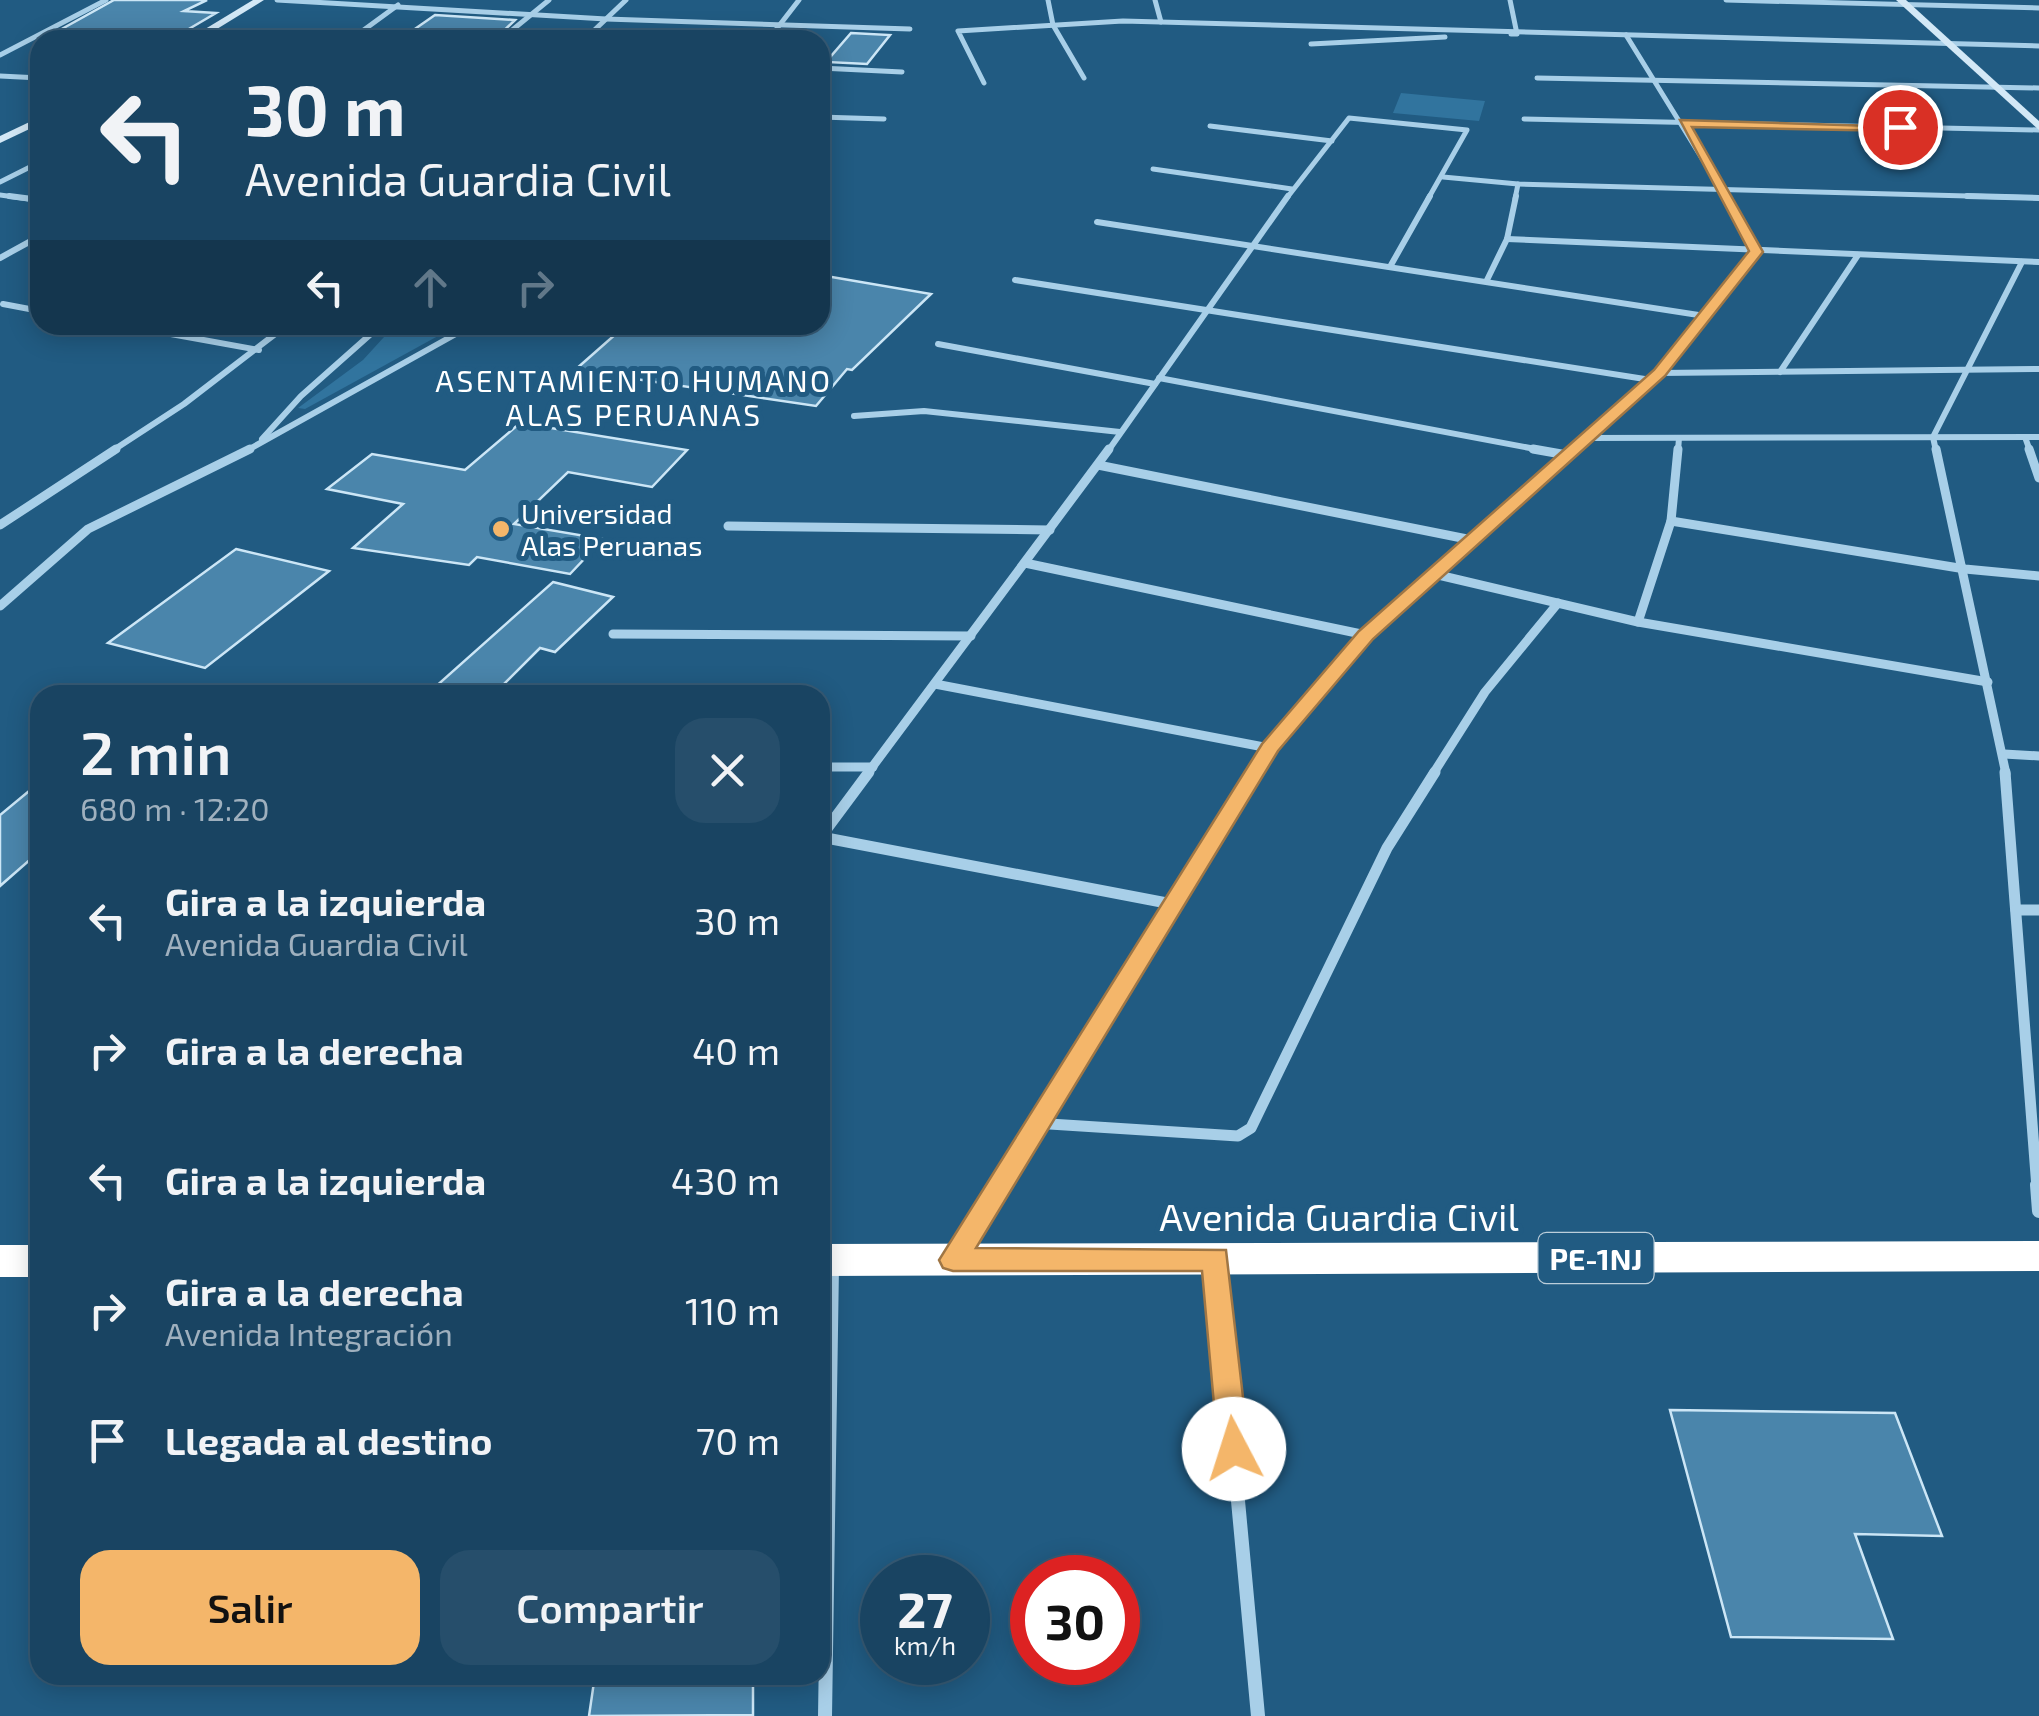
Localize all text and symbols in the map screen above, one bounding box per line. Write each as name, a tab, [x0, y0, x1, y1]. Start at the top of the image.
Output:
text: 30 m	[245, 66, 406, 150]
icon: left	[80, 70, 210, 200]
pin	[1858, 85, 1943, 170]
icon: arrive	[1873, 100, 1928, 155]
text: Avenida Guardia Civil	[245, 151, 671, 205]
icon: left	[298, 260, 353, 315]
icon: ahead	[403, 260, 458, 315]
icon: right	[508, 260, 563, 315]
district label: ASENTAMIENTO HUMANO ALAS PERUANAS	[435, 362, 833, 432]
place label: Universidad Alas Peruanas	[521, 496, 702, 562]
marker: Universidad Alas Peruanas	[490, 518, 512, 540]
text: 2 min	[80, 715, 232, 787]
button: close	[675, 718, 780, 823]
text: 680 m · 12:20	[80, 789, 270, 827]
text: Gira a la izquierda	[165, 878, 486, 924]
icon: left	[80, 893, 135, 948]
text: 30 m	[694, 897, 780, 943]
text: Avenida Guardia Civil	[165, 924, 468, 962]
icon: right	[80, 1023, 135, 1078]
text: Gira a la derecha	[165, 1027, 464, 1073]
text: 40 m	[692, 1027, 780, 1073]
icon: left	[80, 1153, 135, 1208]
text: Gira a la izquierda	[165, 1157, 486, 1203]
text: 430 m	[671, 1157, 780, 1203]
street label: Avenida Guardia Civil	[1159, 1193, 1519, 1239]
road number: PE-1NJ	[1538, 1233, 1654, 1283]
text: Gira a la derecha	[165, 1268, 464, 1314]
icon: right	[80, 1283, 135, 1338]
text: 110 m	[685, 1287, 780, 1333]
text: Avenida Integración	[165, 1314, 453, 1352]
position arrow	[1182, 1397, 1286, 1501]
icon: arrive	[80, 1413, 135, 1468]
text: Llegada al destino	[165, 1417, 493, 1463]
text: 70 m	[696, 1417, 780, 1463]
button: Salir	[80, 1550, 420, 1665]
button: Compartir	[440, 1550, 780, 1665]
speed limit sign: 30	[1010, 1555, 1140, 1685]
text: 27	[897, 1578, 953, 1638]
text: km/h	[894, 1630, 956, 1660]

